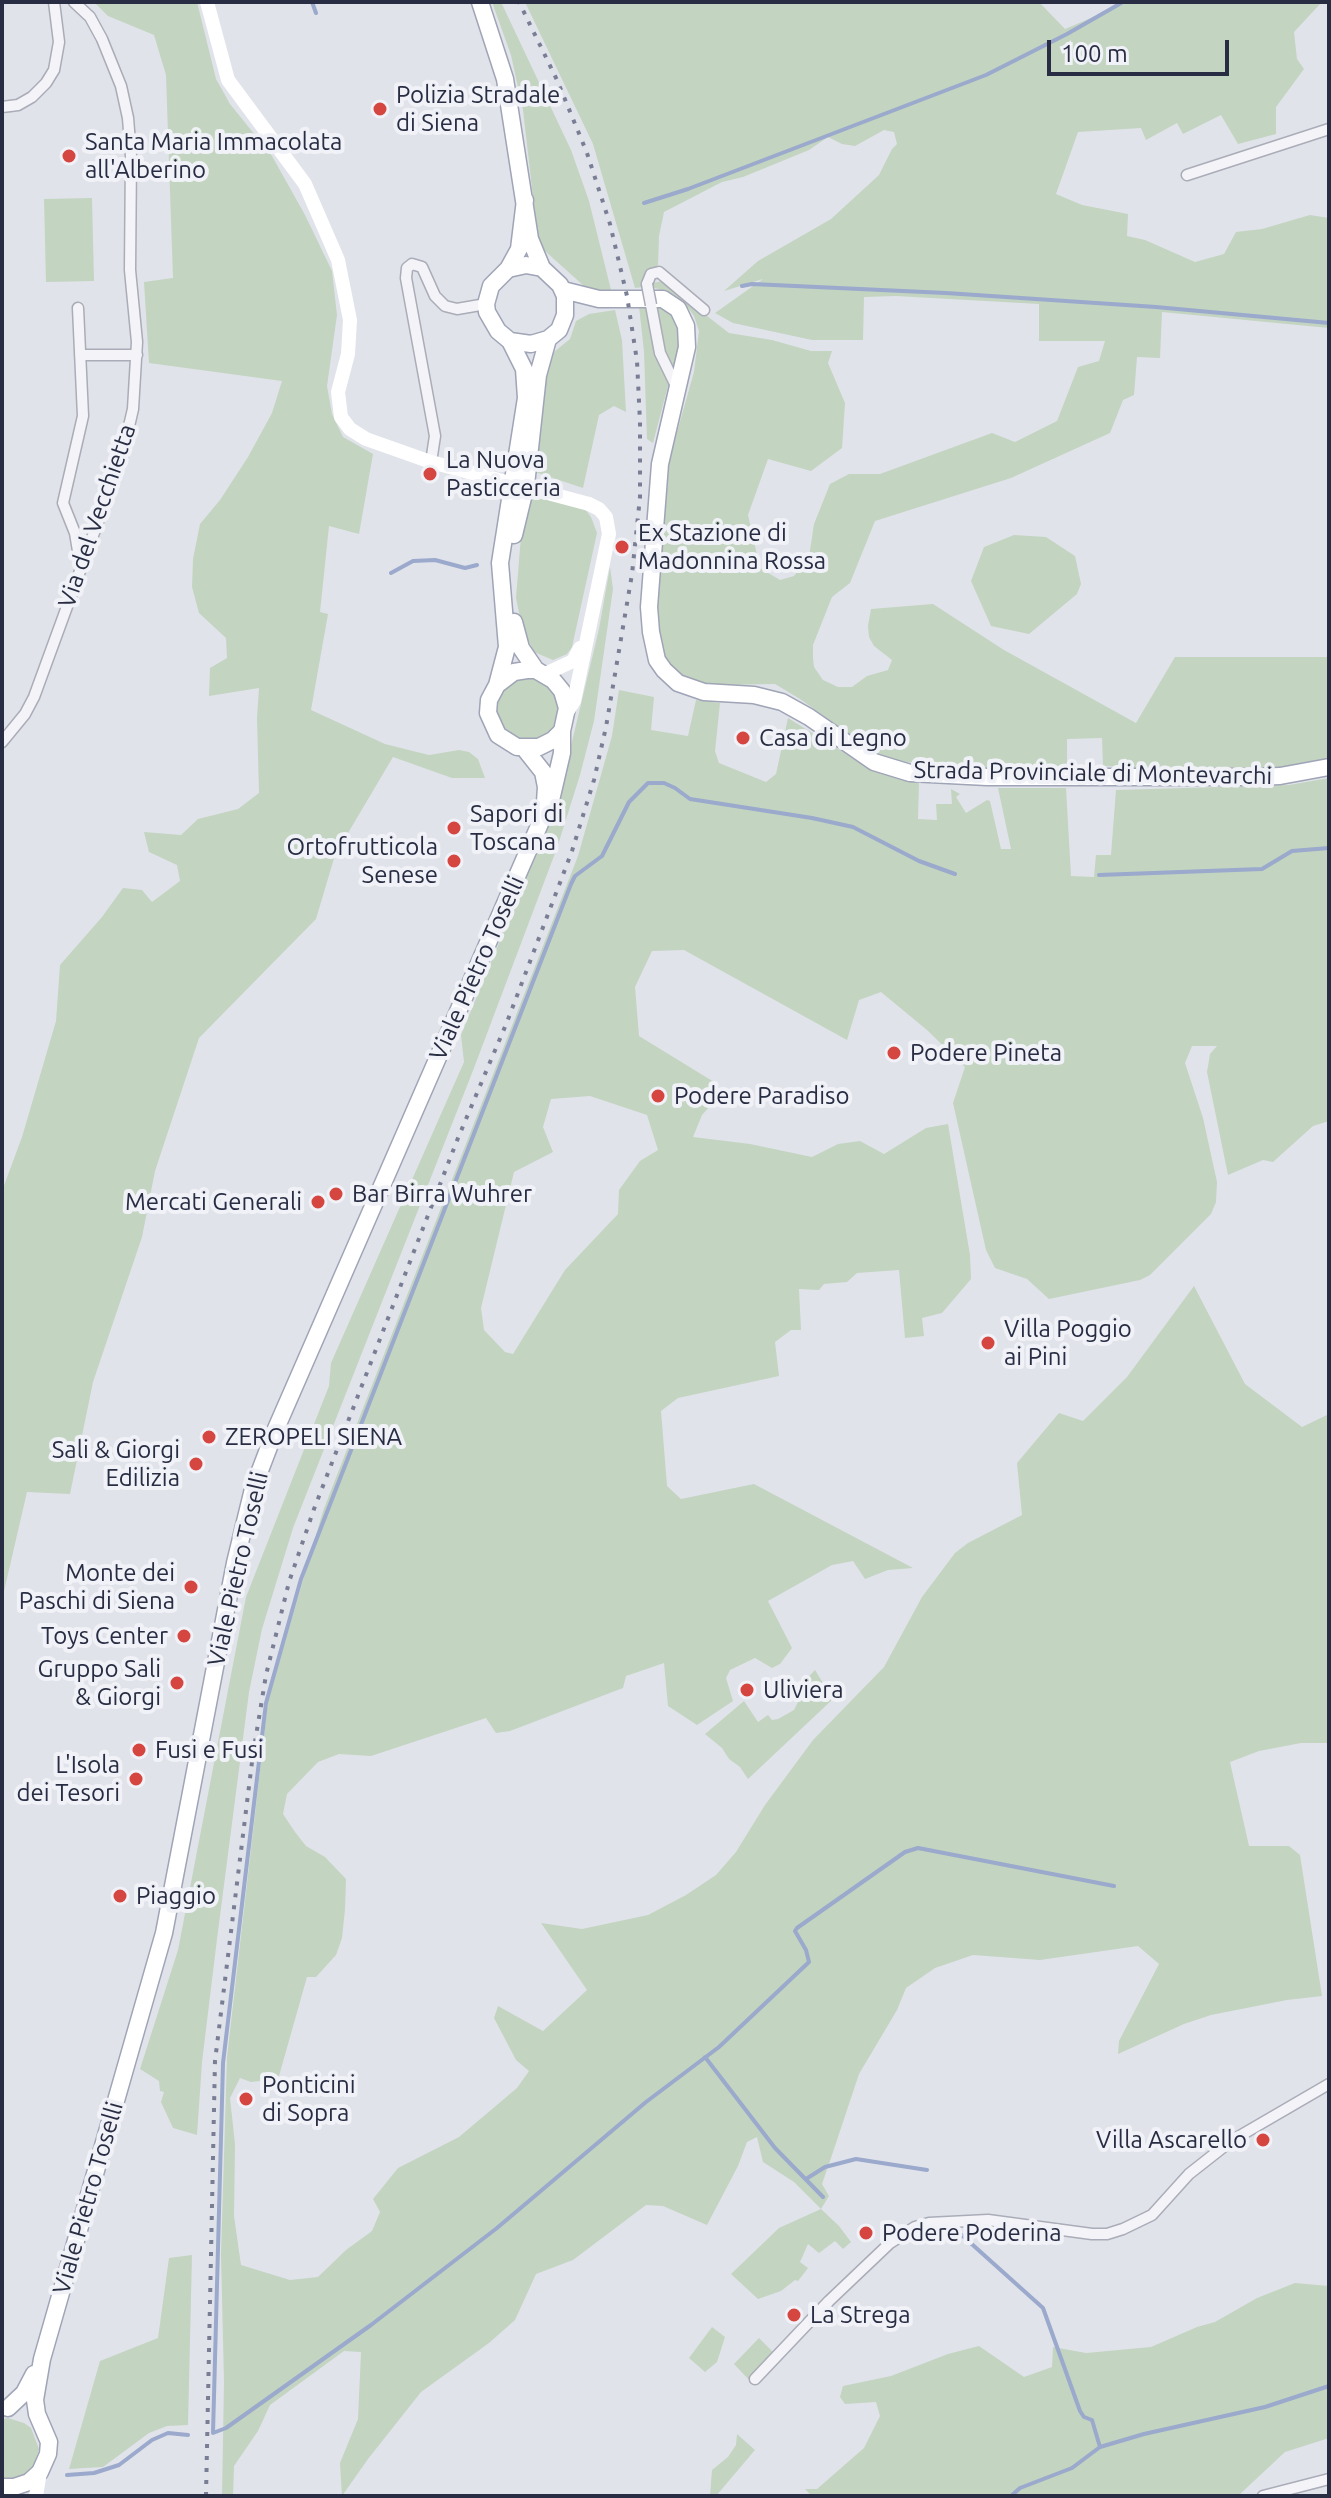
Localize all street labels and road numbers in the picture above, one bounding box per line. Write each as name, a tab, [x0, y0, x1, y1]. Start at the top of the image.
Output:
street label: Via del Vecchietta	[52, 420, 142, 612]
street label: Strada Provinciale di Montevarchi	[913, 755, 1273, 791]
street label: Viale Pietro Toselli	[423, 871, 531, 1065]
street label: Viale Pietro Toselli	[202, 1469, 274, 1669]
street label: Viale Pietro Toselli	[47, 2098, 129, 2298]

